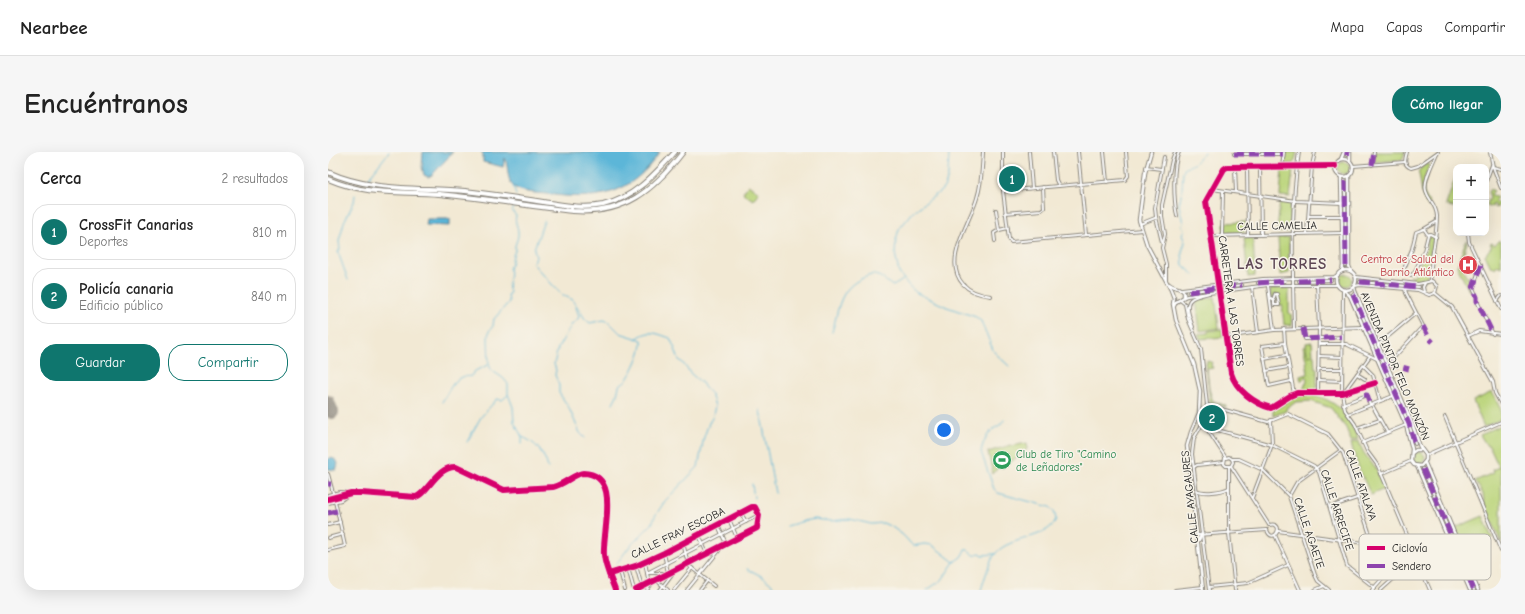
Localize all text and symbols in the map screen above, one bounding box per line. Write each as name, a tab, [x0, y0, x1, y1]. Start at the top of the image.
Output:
text: Nearbee	[20, 17, 88, 39]
text: Mapa	[1331, 19, 1364, 36]
text: Capas	[1386, 19, 1422, 36]
text: Compartir	[1444, 19, 1505, 36]
button: Cómo llegar	[1392, 86, 1501, 123]
text: Encuéntranos	[24, 88, 188, 120]
pin: 1	[999, 164, 1025, 194]
map controls	[1453, 164, 1489, 236]
button: +	[1453, 164, 1489, 200]
text: Cerca	[40, 169, 82, 188]
text: 2 resultados	[221, 171, 288, 186]
button: −	[1453, 200, 1489, 236]
text: CrossFit Canarias	[79, 216, 193, 234]
street label: CALLE CAMELIA	[1237, 219, 1318, 233]
text: 1	[51, 225, 57, 240]
text: 810 m	[252, 225, 287, 240]
text: Deportes	[79, 234, 128, 249]
street label: CARRETERA A LAS TORRES	[1215, 235, 1247, 367]
place label: Centro de Salud del Barrio Atlántico	[1361, 253, 1454, 279]
hospital icon: Centro de Salud del Barrio Atlántico	[1457, 254, 1479, 276]
district label: LAS TORRES	[1237, 255, 1327, 273]
text: Policía canaria	[79, 280, 174, 298]
text: 2	[51, 289, 57, 304]
text: 840 m	[251, 289, 287, 304]
street label: AVENIDA PINTOR FELO MONZÓN	[1358, 289, 1433, 442]
text: Edificio público	[79, 298, 163, 313]
button: Guardar	[40, 344, 160, 381]
button: Compartir	[168, 344, 288, 381]
pin: 2	[1199, 403, 1225, 433]
your location	[934, 420, 954, 440]
place label: Club de Tiro "Camino de Leñadores"	[1016, 448, 1116, 474]
street label: CALLE ATALAYA	[1343, 448, 1379, 523]
sports icon: Club de Tiro "Camino de Leñadores"	[991, 449, 1013, 471]
street label: CALLE AYAGAURES	[1179, 450, 1201, 544]
street label: CALLE ARRECIFE	[1318, 468, 1356, 553]
street label: CALLE AGAETE	[1291, 496, 1327, 570]
street label: CALLE FRAY ESCOBA	[629, 504, 728, 561]
legend	[1359, 534, 1491, 580]
text: Ciclovía	[1392, 542, 1427, 555]
text: Sendero	[1392, 560, 1431, 573]

